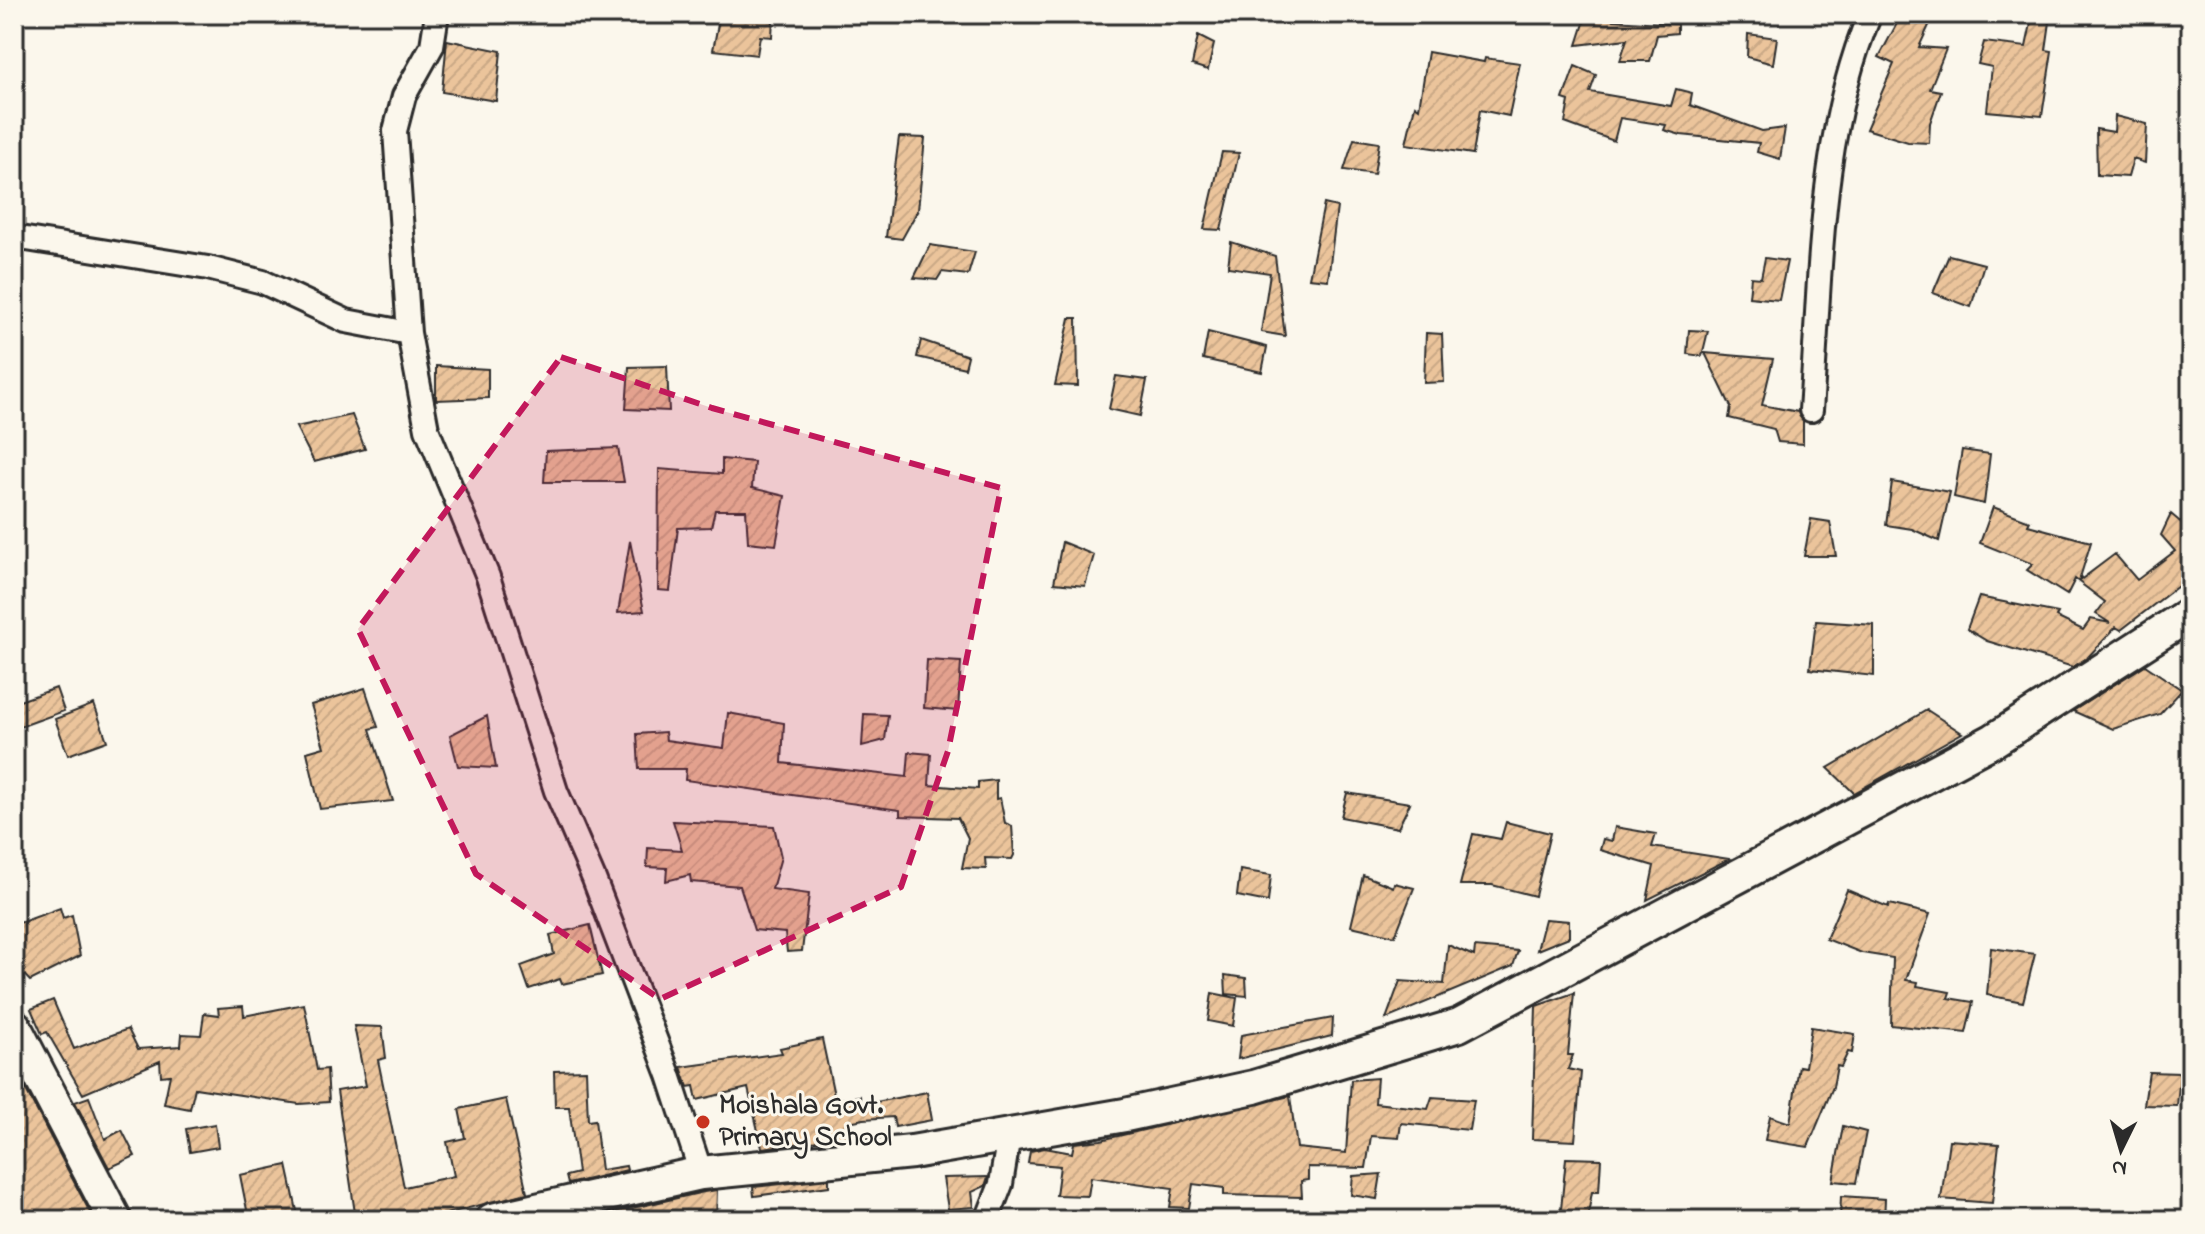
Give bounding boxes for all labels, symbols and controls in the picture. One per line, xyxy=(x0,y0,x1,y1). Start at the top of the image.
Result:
place label: Moishala Govt. Primary School xyxy=(719,1086,892,1159)
north arrow xyxy=(2081,1110,2161,1190)
marker: Moishala Govt. Primary School xyxy=(694,1113,712,1131)
text: N xyxy=(2111,1150,2128,1184)

